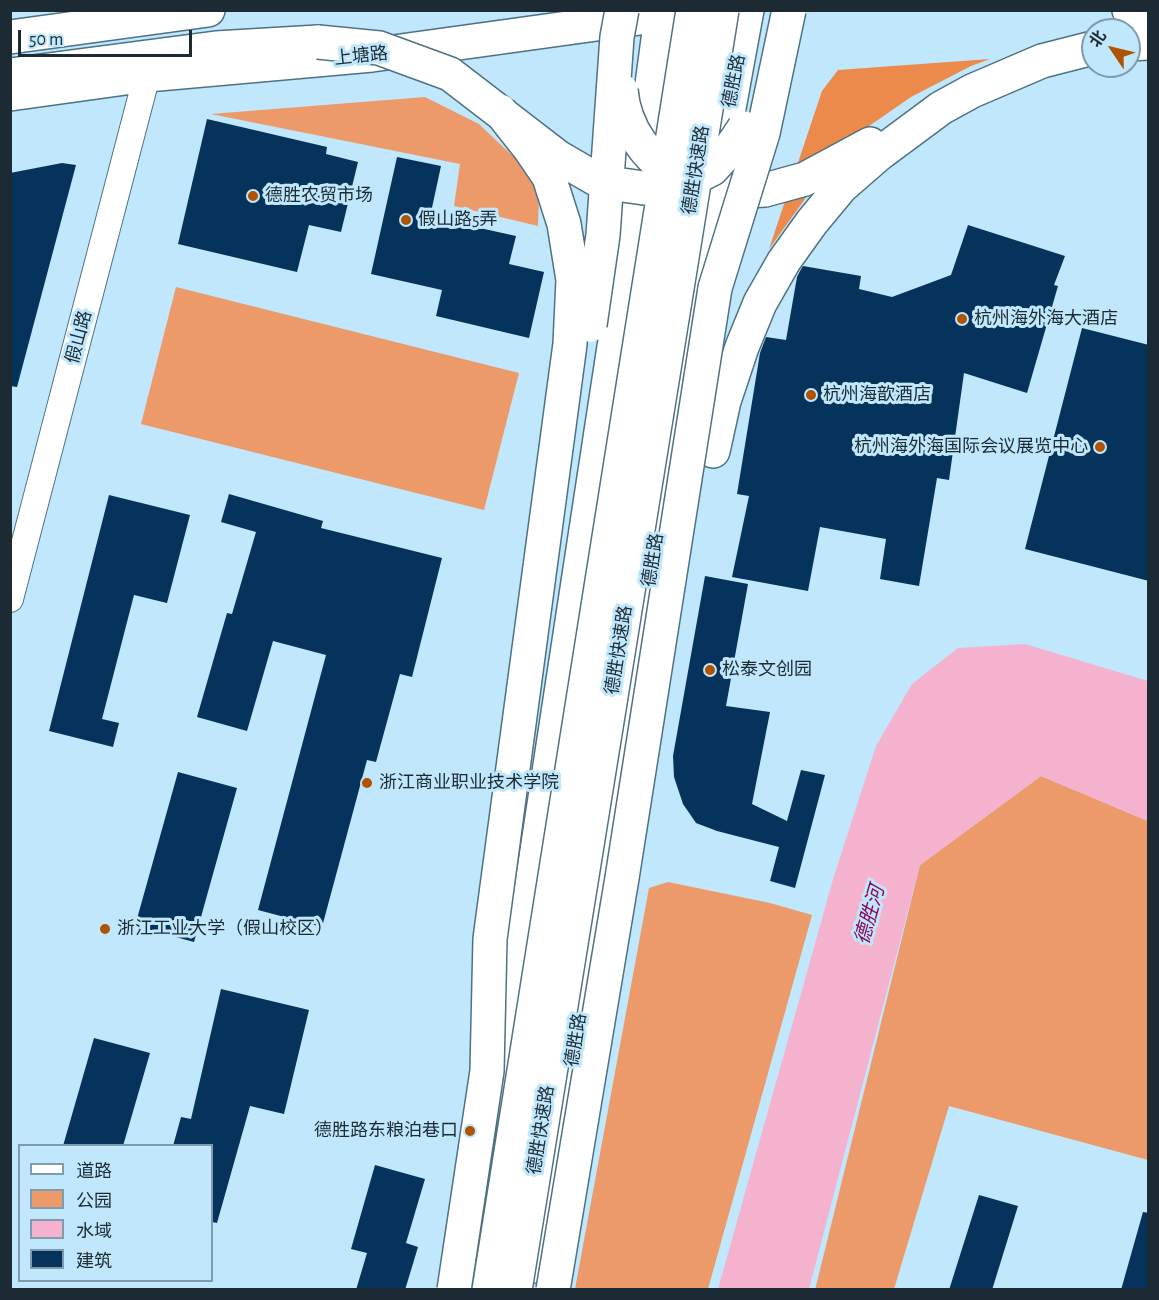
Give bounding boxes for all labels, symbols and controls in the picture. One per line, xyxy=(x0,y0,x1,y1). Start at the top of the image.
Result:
scale bar xyxy=(21,18,195,56)
north arrow xyxy=(1081,18,1141,78)
text: 北 xyxy=(1087,28,1109,50)
text: 50 m xyxy=(29,31,63,49)
street label: 上塘路 xyxy=(333,42,389,70)
street label: 德胜路 xyxy=(718,52,750,110)
street label: 德胜快速路 xyxy=(678,124,714,216)
place label: 德胜农贸市场 xyxy=(265,185,373,207)
marker: 德胜农贸市场 xyxy=(246,189,260,203)
place label: 假山路5弄 xyxy=(418,209,498,231)
marker: 假山路5弄 xyxy=(399,213,413,227)
street label: 假山路 xyxy=(62,308,96,366)
place label: 杭州海外海大酒店 xyxy=(974,308,1118,330)
marker: 杭州海外海大酒店 xyxy=(955,312,969,326)
place label: 杭州海歆酒店 xyxy=(823,384,931,406)
marker: 杭州海歆酒店 xyxy=(804,388,818,402)
place label: 杭州海外海国际会议展览中心 xyxy=(854,436,1088,458)
marker: 杭州海外海国际会议展览中心 xyxy=(1093,440,1107,454)
street label: 德胜路 xyxy=(638,532,668,588)
street label: 德胜快速路 xyxy=(601,604,637,696)
place label: 松泰文创园 xyxy=(722,659,812,681)
marker: 松泰文创园 xyxy=(703,663,717,677)
place label: 浙江商业职业技术学院 xyxy=(379,772,559,794)
marker: 浙江商业职业技术学院 xyxy=(360,776,374,790)
water label: 德胜河 xyxy=(850,883,890,947)
place label: 浙江工业大学（假山校区） xyxy=(117,918,333,940)
marker: 浙江工业大学（假山校区） xyxy=(98,922,112,936)
street label: 德胜路 xyxy=(561,1012,591,1068)
street label: 德胜快速路 xyxy=(523,1084,559,1176)
place label: 德胜路东粮泊巷口 xyxy=(314,1120,458,1142)
marker: 德胜路东粮泊巷口 xyxy=(463,1124,477,1138)
legend xyxy=(18,1144,213,1282)
text: 道路 xyxy=(76,1163,112,1181)
text: 公园 xyxy=(76,1193,112,1211)
text: 水域 xyxy=(76,1223,112,1241)
text: 建筑 xyxy=(76,1253,112,1271)

